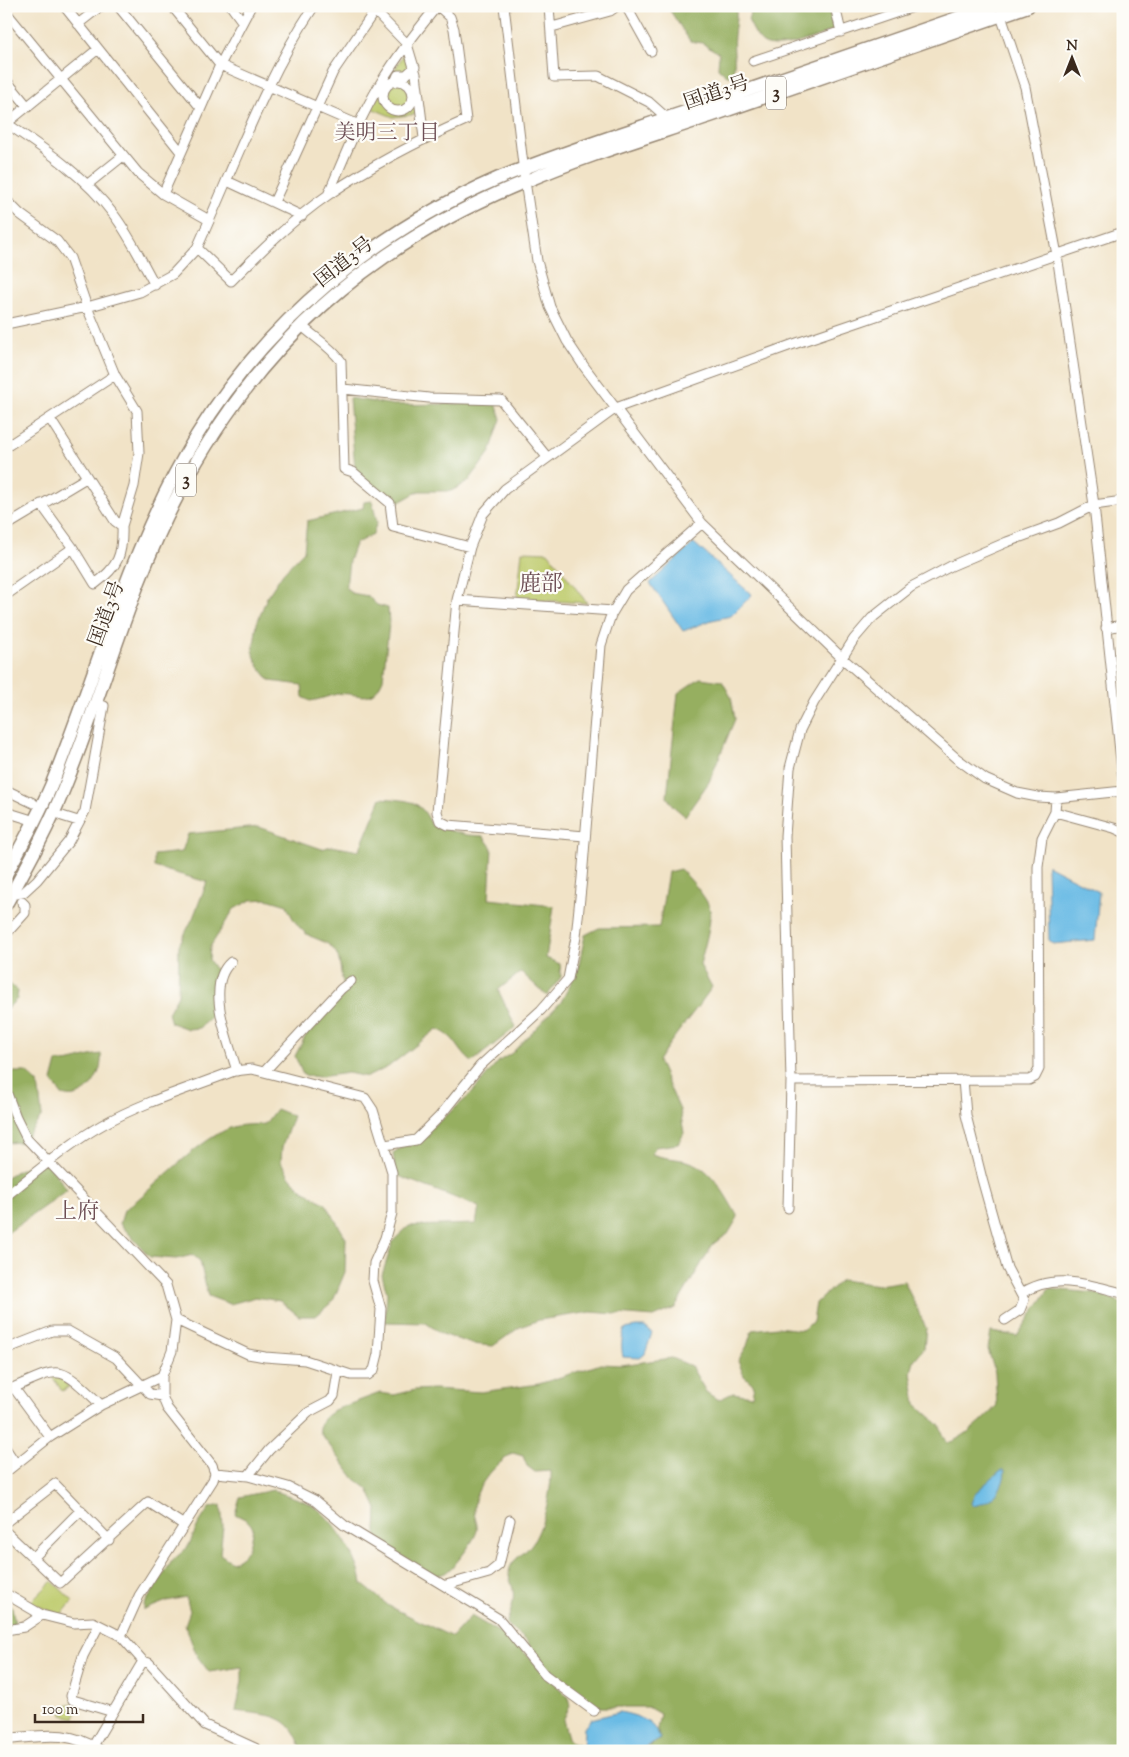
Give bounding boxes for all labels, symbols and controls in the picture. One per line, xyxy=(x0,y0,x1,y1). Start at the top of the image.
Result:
north arrow xyxy=(1046,32,1096,82)
text: N xyxy=(1066,37,1078,57)
street label: 国道3号 xyxy=(680,69,754,119)
road number: 3 xyxy=(766,76,786,110)
district label: 美明三丁目 xyxy=(335,119,440,149)
street label: 国道3号 xyxy=(309,231,381,295)
road number: 3 xyxy=(176,464,196,496)
district label: 鹿部 xyxy=(519,569,563,601)
street label: 国道3号 xyxy=(83,577,133,651)
district label: 上府 xyxy=(55,1197,99,1229)
scale bar xyxy=(35,1692,142,1724)
text: 100 m xyxy=(42,1700,79,1721)

